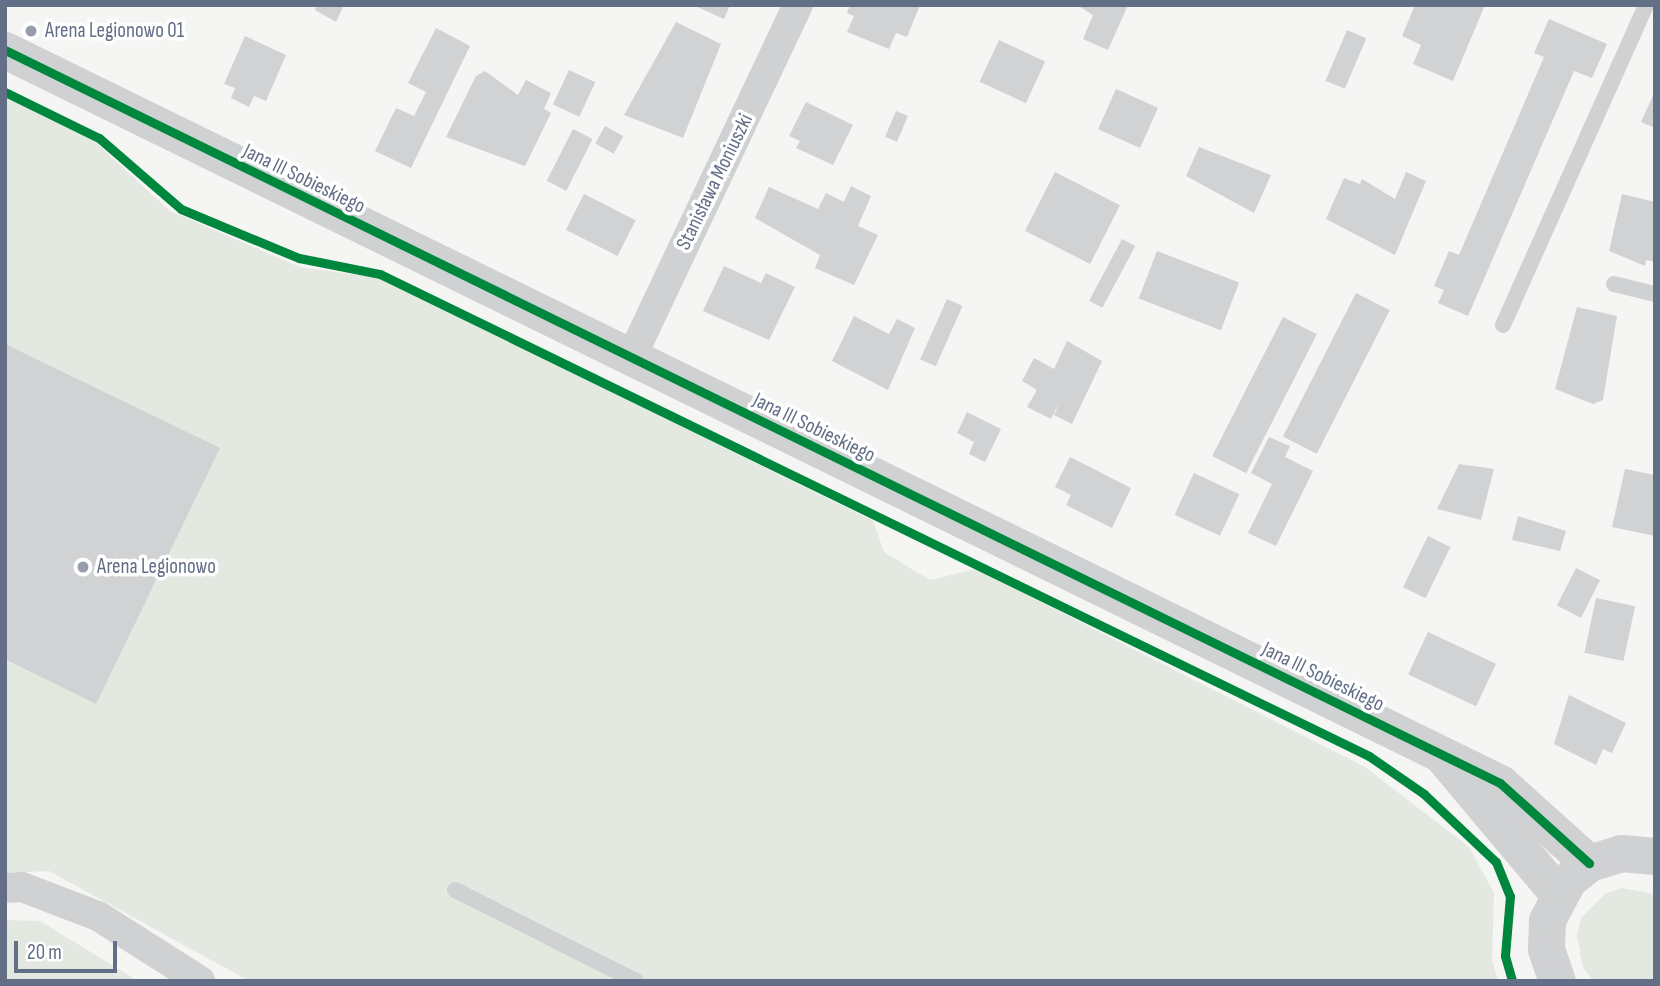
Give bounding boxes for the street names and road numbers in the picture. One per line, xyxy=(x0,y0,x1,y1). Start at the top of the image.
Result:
street label: Stanisława Moniuszki xyxy=(671,110,759,254)
street label: Jana III Sobieskiego xyxy=(239,139,369,219)
street label: Jana III Sobieskiego xyxy=(749,388,879,468)
street label: Jana III Sobieskiego xyxy=(1258,637,1388,717)

